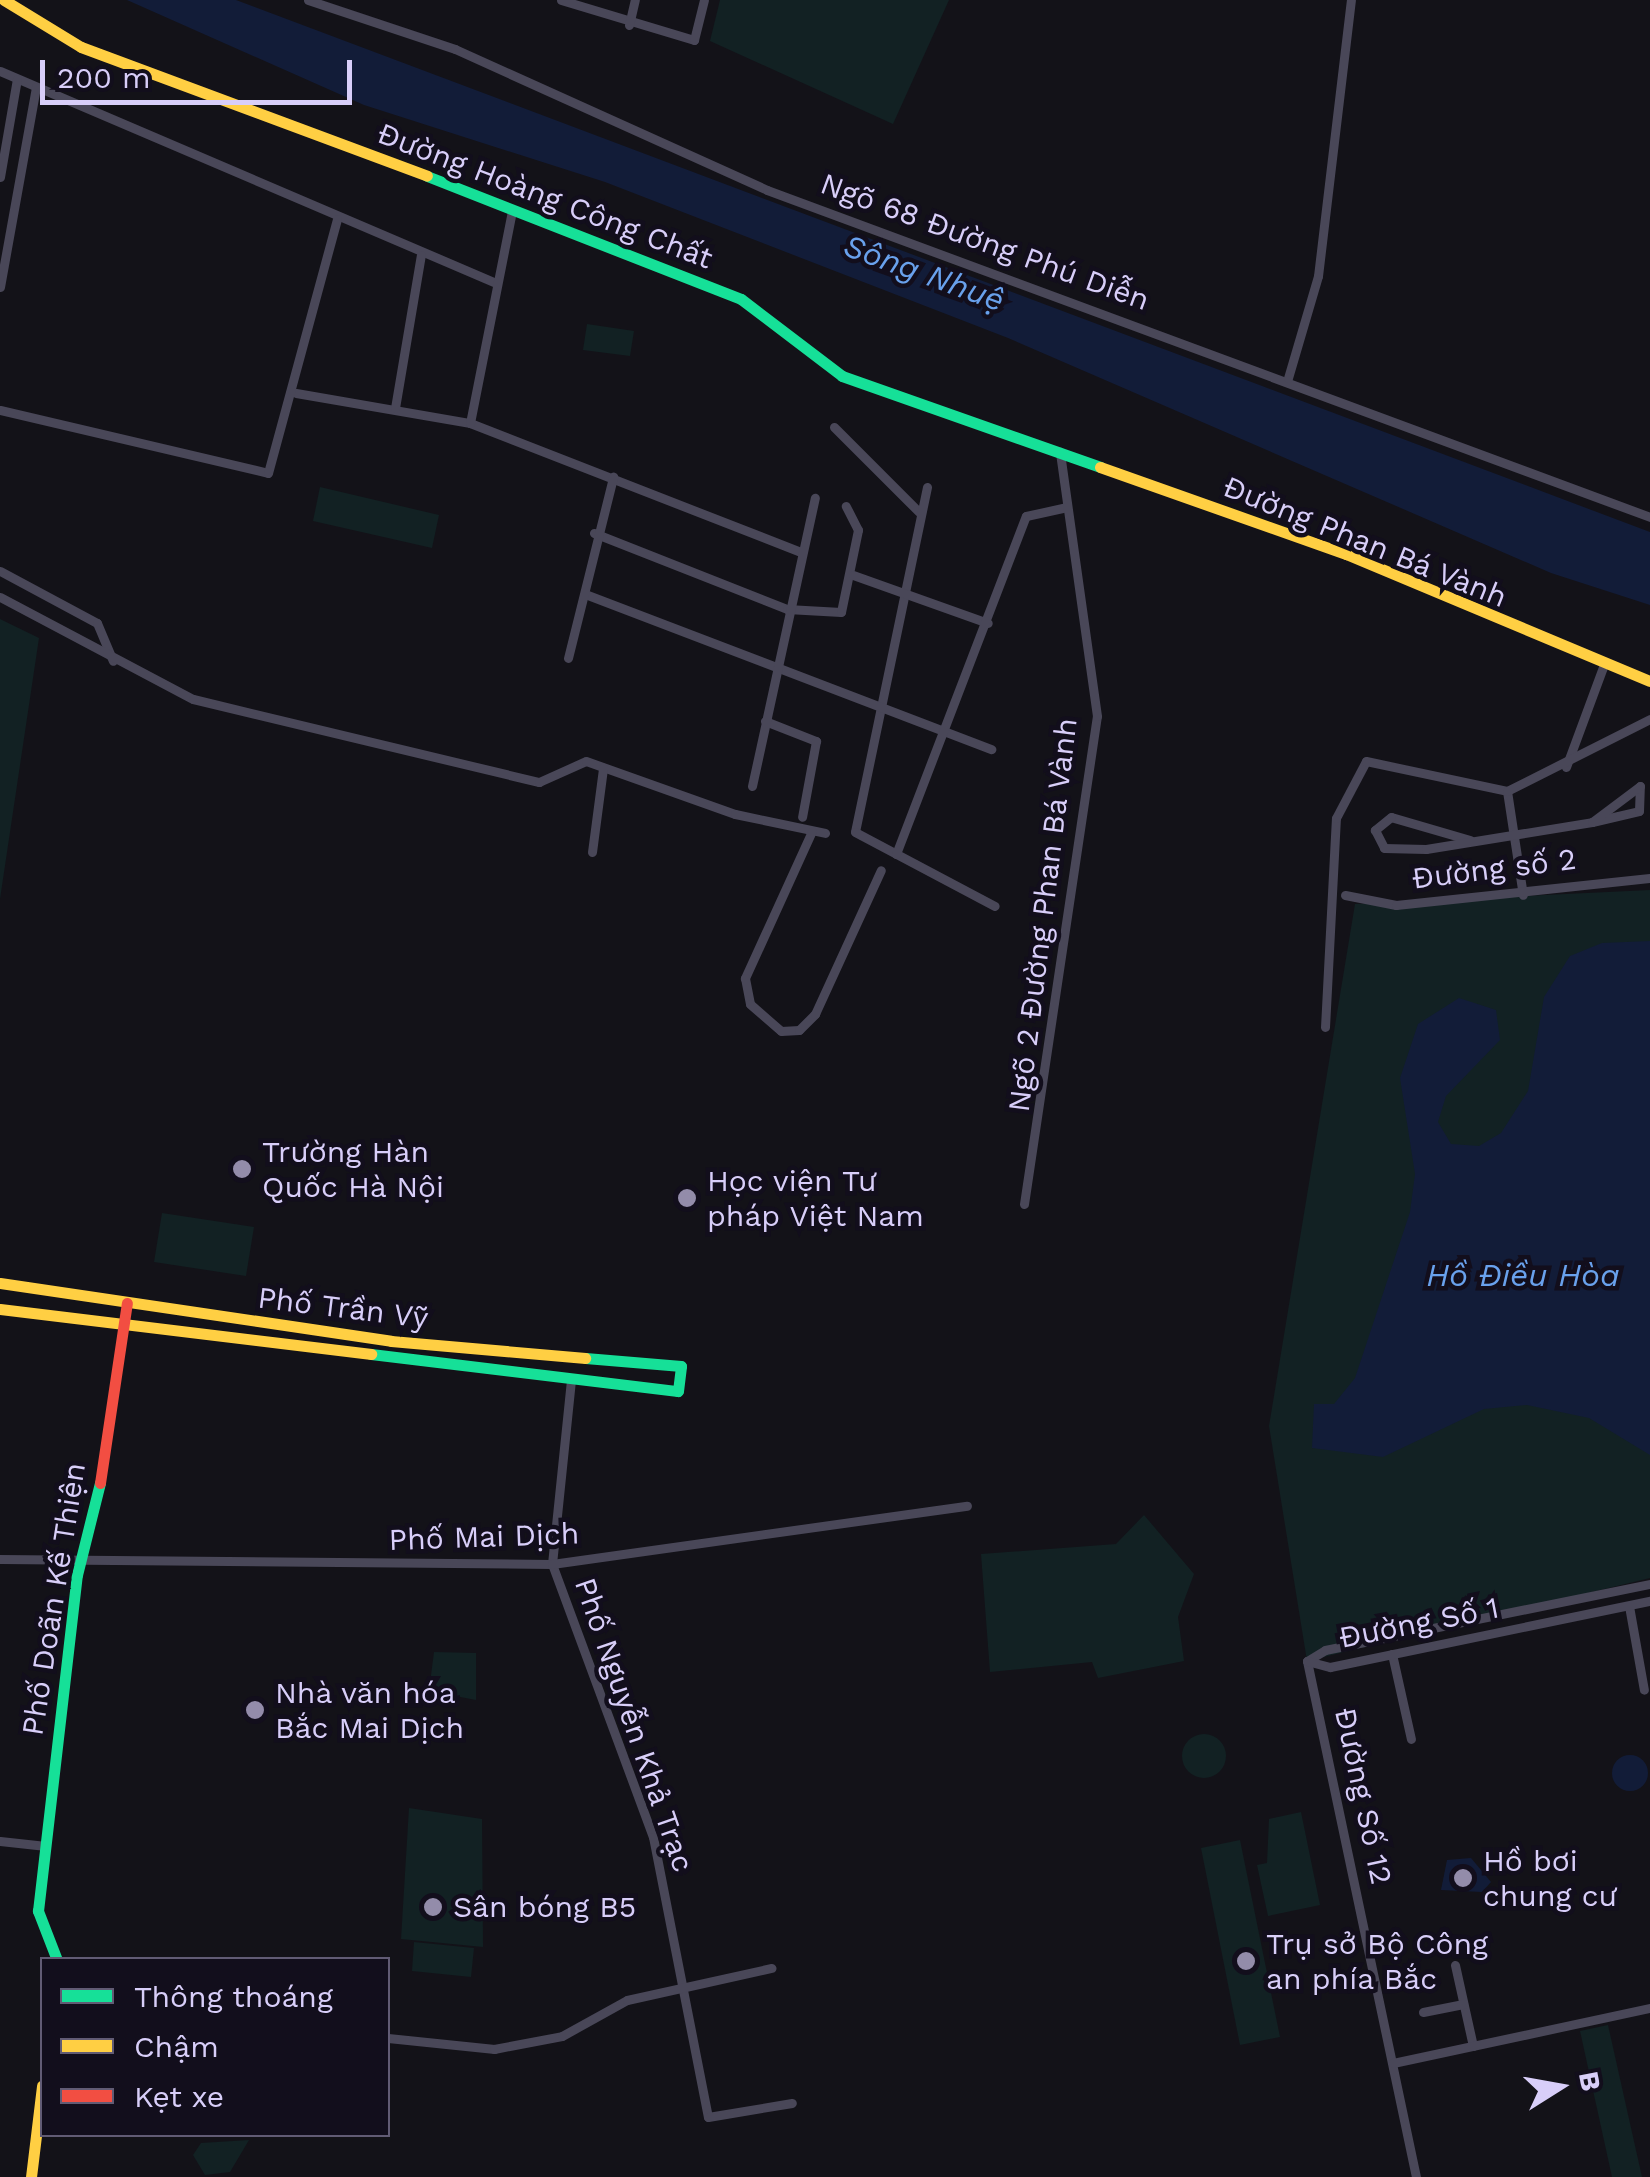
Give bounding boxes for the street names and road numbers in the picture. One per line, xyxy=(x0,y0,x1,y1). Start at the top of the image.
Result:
street label: Đường Hoàng Công Chất xyxy=(372,115,718,277)
street label: Ngõ 68 Đường Phú Diễn xyxy=(816,166,1154,318)
street label: Đường Phan Bá Vành xyxy=(1217,468,1513,616)
street label: Ngõ 2 Đường Phan Bá Vành xyxy=(1001,715,1085,1115)
street label: Đường số 2 xyxy=(1410,841,1578,897)
street label: Phố Trần Vỹ xyxy=(255,1280,431,1336)
street label: Phố Doãn Kế Thiện xyxy=(15,1460,93,1738)
street label: Phố Mai Dịch xyxy=(388,1516,580,1558)
street label: Phố Nguyễn Khả Trạc xyxy=(567,1573,701,1877)
street label: Đường Số 1 xyxy=(1336,1590,1502,1656)
street label: Đường Số 12 xyxy=(1327,1704,1399,1888)

